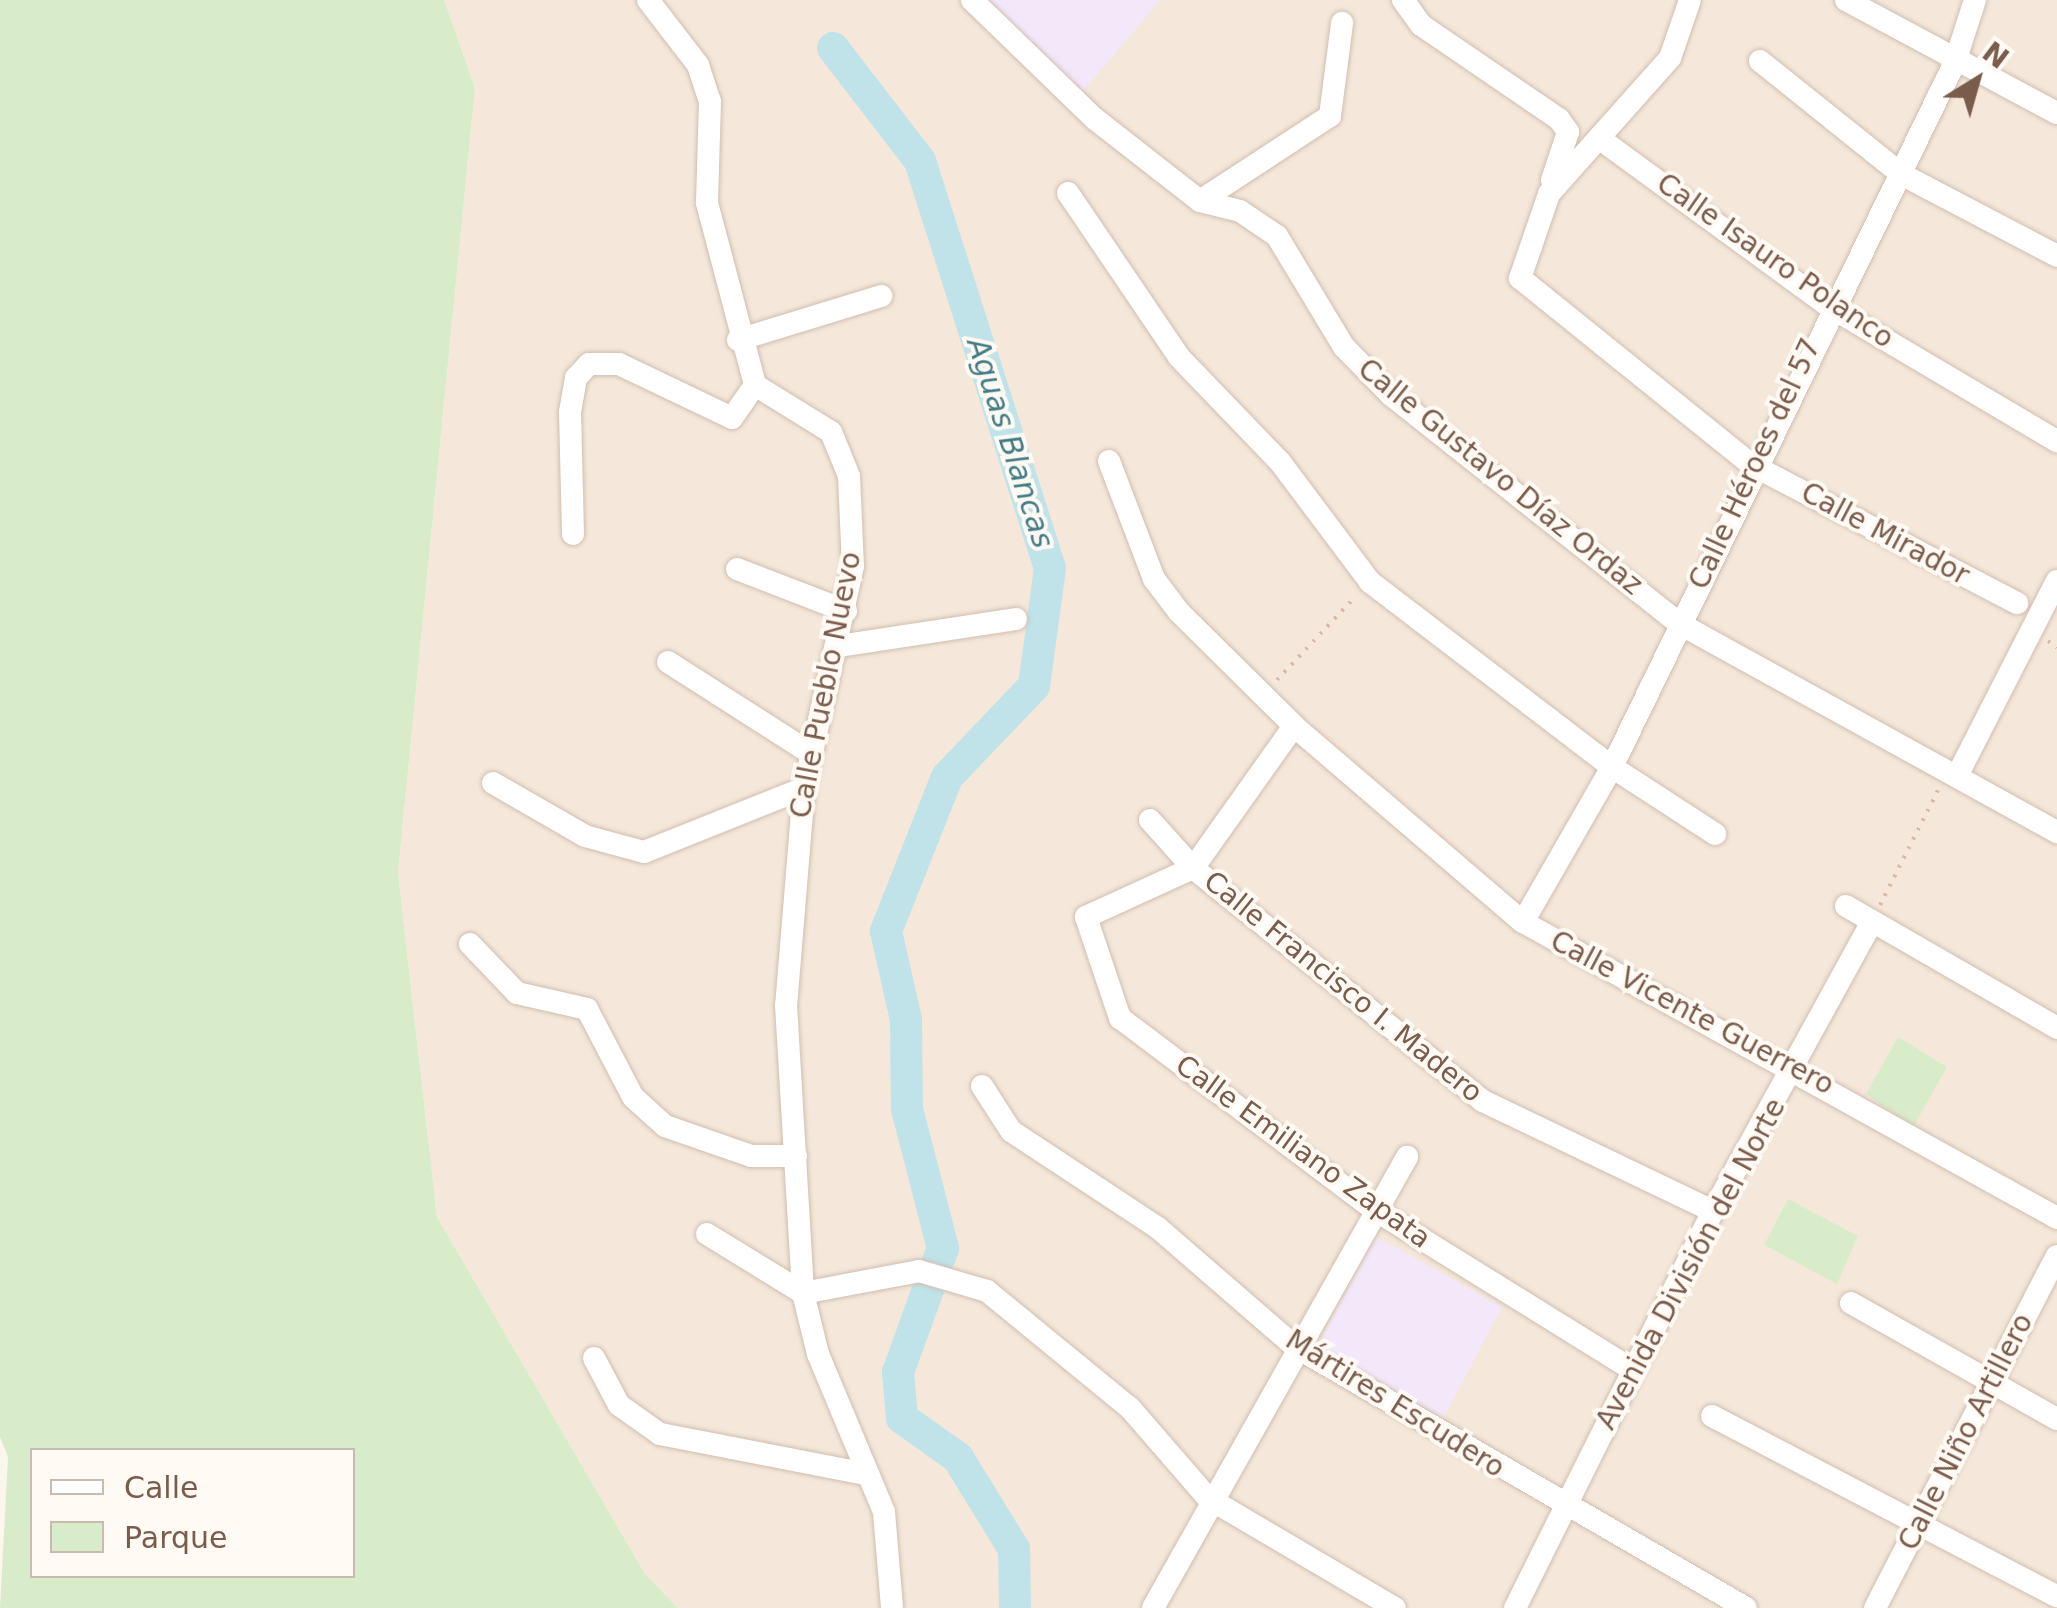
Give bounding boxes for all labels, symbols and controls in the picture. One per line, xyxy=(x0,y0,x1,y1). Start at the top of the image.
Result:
north arrow xyxy=(1927,30,2027,130)
text: N xyxy=(1976,35,2015,76)
street label: Calle Isauro Polanco xyxy=(1650,167,1900,355)
water label: Aguas Blancas xyxy=(959,333,1061,553)
street label: Calle Héroes del 57 xyxy=(1682,333,1828,595)
street label: Calle Gustavo Díaz Ordaz xyxy=(1351,352,1649,602)
street label: Calle Mirador xyxy=(1795,476,1975,592)
street label: Calle Pueblo Nuevo xyxy=(784,549,868,821)
street label: Calle Francisco I. Madero xyxy=(1197,864,1489,1110)
street label: Calle Vicente Guerrero xyxy=(1545,924,1839,1102)
street label: Calle Emiliano Zapata xyxy=(1169,1048,1437,1256)
street label: Avenida División del Norte xyxy=(1589,1093,1793,1435)
street label: Calle Niño Artillero xyxy=(1892,1308,2040,1556)
street label: Mártires Escudero xyxy=(1279,1323,1511,1485)
legend xyxy=(30,1448,355,1578)
text: Calle xyxy=(124,1470,198,1505)
text: Parque xyxy=(124,1520,227,1555)

